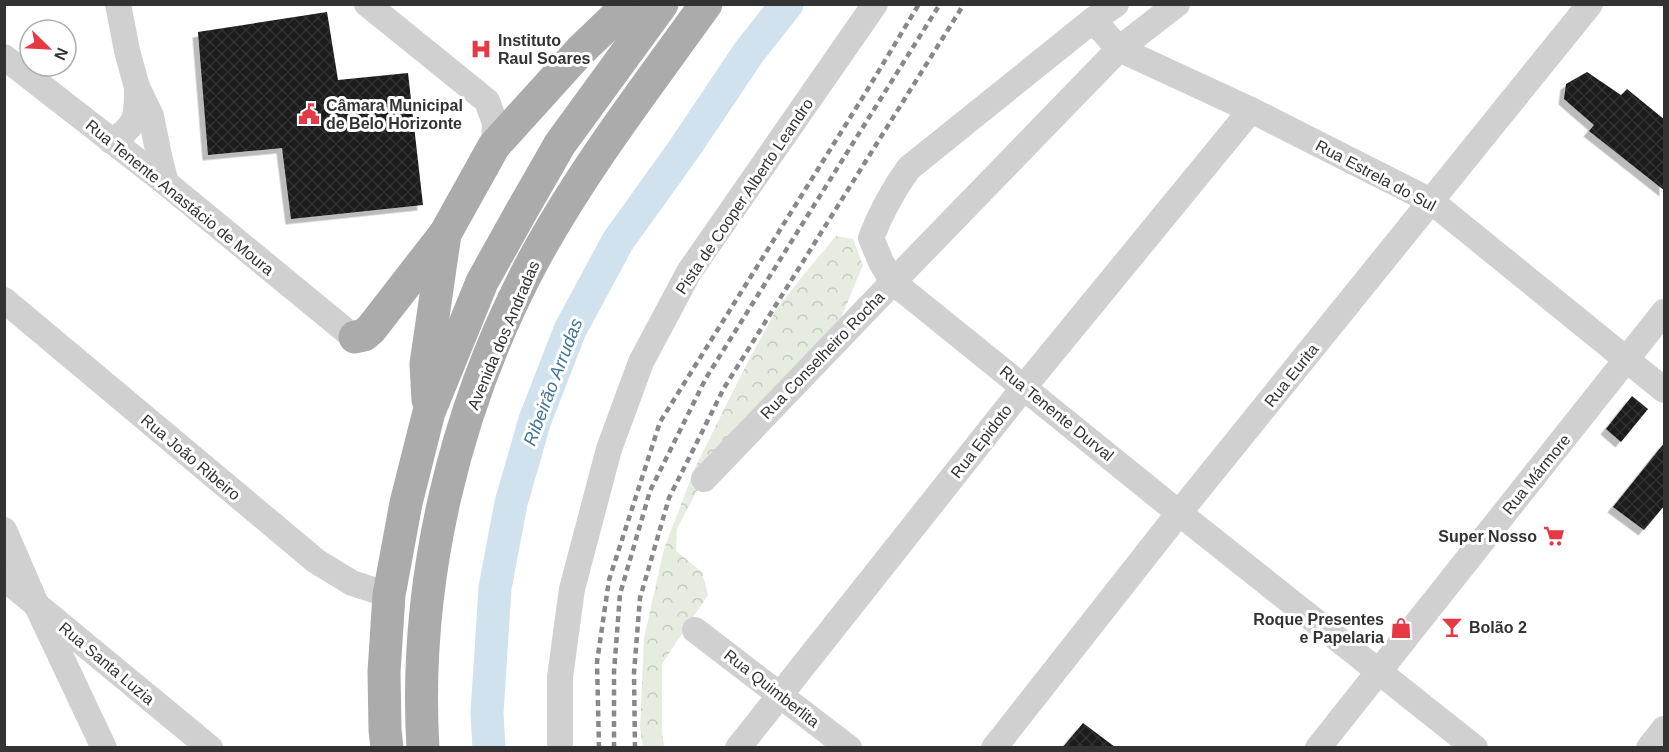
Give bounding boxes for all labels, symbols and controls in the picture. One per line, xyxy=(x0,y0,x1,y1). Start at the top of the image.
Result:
north arrow xyxy=(18,18,78,78)
place label: Instituto Raul Soares xyxy=(498,32,591,67)
hospital icon: Instituto Raul Soares xyxy=(469,37,493,61)
text: N xyxy=(51,45,71,63)
street label: Pista de Cooper Alberto Leandro xyxy=(672,95,816,297)
place label: Câmara Municipal de Belo Horizonte xyxy=(326,97,463,132)
public building icon: Câmara Municipal de Belo Horizonte xyxy=(297,102,321,126)
street label: Rua Tenente Anastácio de Moura xyxy=(83,116,277,278)
street label: Rua Estrela do Sul xyxy=(1313,137,1439,214)
street label: Avenida dos Andradas xyxy=(464,258,543,412)
street label: Rua Conselheiro Rocha xyxy=(757,288,888,422)
water label: Ribeirão Arrudas xyxy=(520,316,586,448)
street label: Rua Eurita xyxy=(1261,341,1322,410)
street label: Rua Tenente Durval xyxy=(996,362,1117,464)
street label: Rua Epidoto xyxy=(948,401,1015,481)
street label: Rua João Ribeiro xyxy=(138,411,244,504)
street label: Rua Mármore xyxy=(1499,431,1574,518)
supermarket icon: Super Nosso xyxy=(1542,524,1566,548)
place label: Super Nosso xyxy=(1438,528,1537,545)
place label: Roque Presentes e Papelaria xyxy=(1253,611,1384,646)
bar icon: Bolão 2 xyxy=(1440,615,1464,639)
shop icon: Roque Presentes e Papelaria xyxy=(1389,616,1413,640)
street label: Rua Santa Luzia xyxy=(56,619,158,708)
place label: Bolão 2 xyxy=(1469,619,1527,636)
street label: Rua Quimberlita xyxy=(721,646,823,731)

